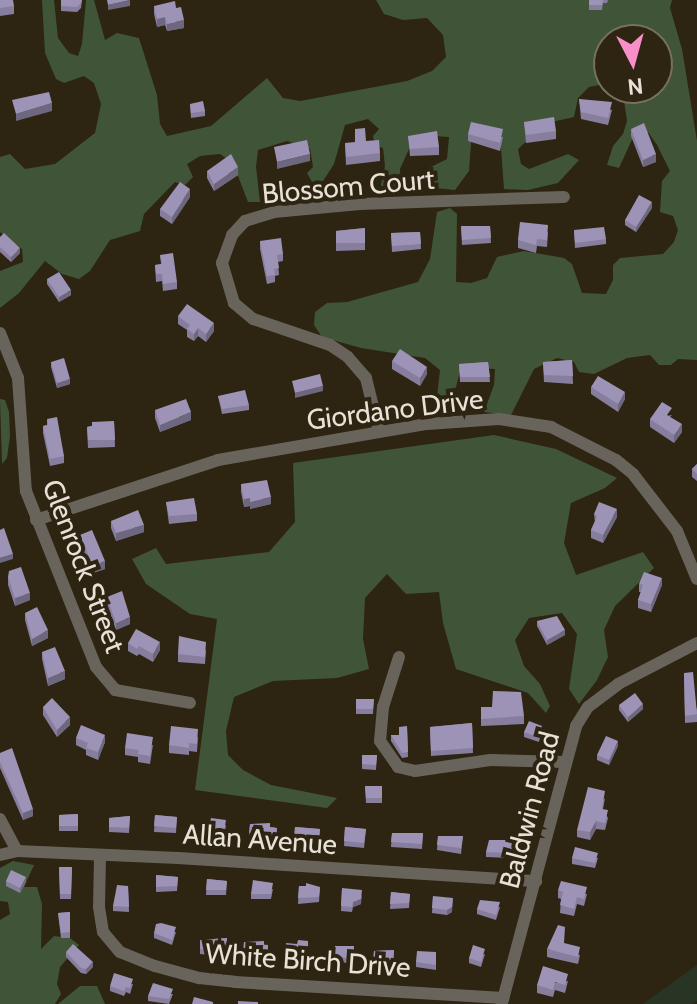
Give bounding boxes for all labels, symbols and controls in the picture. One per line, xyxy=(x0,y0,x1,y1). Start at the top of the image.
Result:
north arrow xyxy=(593,24,673,104)
text: N xyxy=(626,72,645,101)
street label: Blossom Court xyxy=(260,162,436,210)
street label: Giordano Drive xyxy=(305,382,485,436)
street label: Glenrock Street xyxy=(36,475,132,657)
street label: Baldwin Road xyxy=(492,728,566,892)
street label: Allan Avenue xyxy=(182,817,338,861)
street label: White Birch Drive xyxy=(204,936,412,984)

